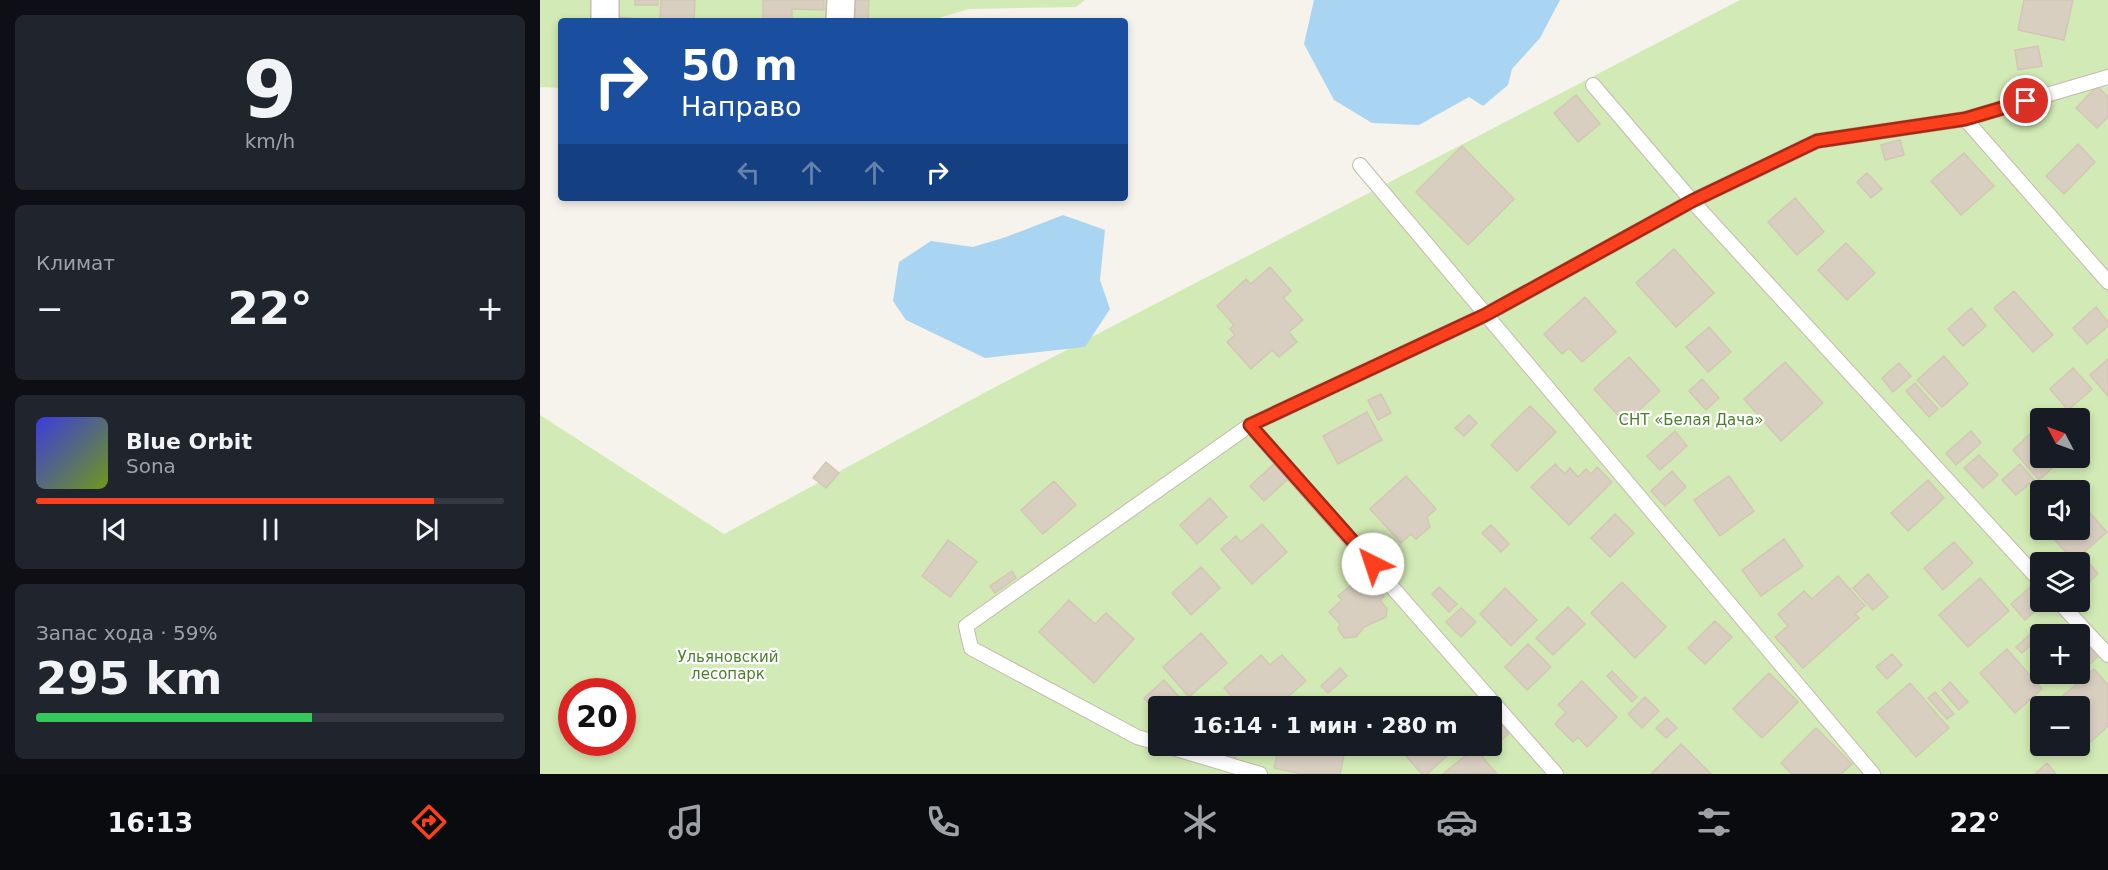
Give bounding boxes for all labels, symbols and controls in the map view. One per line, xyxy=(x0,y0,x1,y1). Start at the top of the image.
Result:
text: 50 m xyxy=(681,41,798,90)
icon: right xyxy=(582,42,660,120)
text: 9 xyxy=(243,45,297,135)
pin xyxy=(2000,75,2051,126)
icon: arrive xyxy=(2009,84,2042,117)
text: Направо xyxy=(681,91,802,122)
text: km/h xyxy=(245,129,295,153)
icon: left xyxy=(732,156,765,189)
icon: ahead xyxy=(795,156,828,189)
icon: ahead xyxy=(858,156,891,189)
icon: right xyxy=(921,156,954,189)
text: Климат xyxy=(36,251,115,275)
text: 22° xyxy=(227,282,313,335)
text: − xyxy=(36,289,64,328)
text: + xyxy=(476,289,504,328)
north arrow xyxy=(2030,408,2090,468)
map controls xyxy=(2030,408,2090,756)
park label: СНТ «Белая Дача» xyxy=(1618,411,1764,429)
text: Blue Orbit xyxy=(126,429,252,454)
text: Sona xyxy=(126,454,176,478)
button: sound xyxy=(2030,480,2090,540)
icon: previous xyxy=(98,513,131,546)
icon: pause xyxy=(254,513,287,546)
icon: next xyxy=(410,513,443,546)
position arrow xyxy=(1341,532,1405,596)
button: layers xyxy=(2030,552,2090,612)
text: Запас хода · 59% xyxy=(36,621,217,645)
button: + xyxy=(2030,624,2090,684)
park label: Ульяновский лесопарк xyxy=(677,648,779,683)
text: 295 km xyxy=(36,652,222,705)
speed limit sign: 20 xyxy=(558,678,636,756)
button: − xyxy=(2030,696,2090,756)
text: 16:14 · 1 мин · 280 m xyxy=(1192,713,1458,738)
icon: directions xyxy=(408,801,450,843)
icon: music xyxy=(665,801,707,843)
icon: phone xyxy=(922,801,964,843)
icon: climate xyxy=(1179,801,1221,843)
icon: car xyxy=(1436,801,1478,843)
icon: filters xyxy=(1693,801,1735,843)
text: 16:13 xyxy=(107,807,193,838)
text: 22° xyxy=(1949,807,2000,838)

